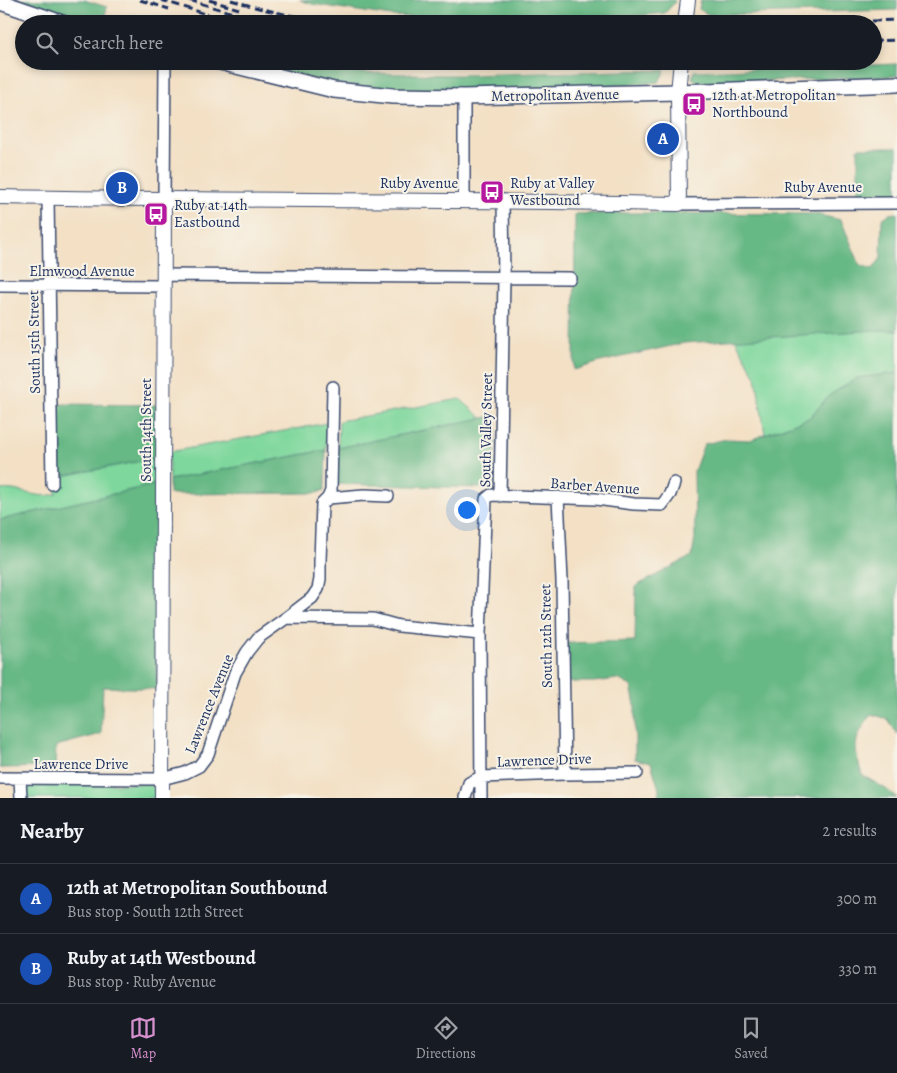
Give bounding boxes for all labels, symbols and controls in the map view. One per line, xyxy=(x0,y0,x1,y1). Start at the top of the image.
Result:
search box xyxy=(15,15,882,70)
icon: search xyxy=(33,29,61,57)
text: Search here xyxy=(73,30,163,56)
street label: Metropolitan Avenue xyxy=(491,84,620,106)
place label: 12th at Metropolitan Northbound xyxy=(712,85,836,122)
bus stop icon: 12th at Metropolitan Northbound xyxy=(681,91,707,117)
pin: A xyxy=(647,120,679,158)
pin: B xyxy=(106,169,138,207)
street label: Ruby Avenue xyxy=(380,173,459,193)
place label: Ruby at Valley Westbound xyxy=(509,173,595,210)
street label: Ruby Avenue xyxy=(784,177,863,197)
bus stop icon: Ruby at Valley Westbound xyxy=(479,179,505,205)
place label: Ruby at 14th Eastbound xyxy=(174,195,248,232)
bus stop icon: Ruby at 14th Eastbound xyxy=(143,201,169,227)
street label: Elmwood Avenue xyxy=(29,261,135,281)
street label: South 15th Street xyxy=(23,290,45,394)
street label: South Valley Street xyxy=(475,372,497,488)
street label: South 14th Street xyxy=(136,378,156,482)
street label: Barber Avenue xyxy=(550,473,641,499)
your location xyxy=(454,497,480,523)
street label: South 12th Street xyxy=(535,584,557,688)
street label: Lawrence Avenue xyxy=(180,651,238,757)
street label: Lawrence Drive xyxy=(496,748,592,772)
street label: Lawrence Drive xyxy=(34,754,129,774)
text: Nearby xyxy=(20,817,83,845)
text: 2 results xyxy=(822,820,877,842)
text: 12th at Metropolitan Southbound xyxy=(67,875,327,901)
text: A xyxy=(31,888,41,910)
text: 300 m xyxy=(837,888,877,910)
text: Bus stop · South 12th Street xyxy=(67,901,244,923)
text: Ruby at 14th Westbound xyxy=(67,945,256,971)
text: B xyxy=(31,958,41,980)
text: 330 m xyxy=(839,958,877,980)
text: Bus stop · Ruby Avenue xyxy=(67,971,216,993)
tab: Map xyxy=(129,1014,157,1063)
tab: Directions xyxy=(416,1014,476,1063)
tab: Saved xyxy=(735,1014,768,1063)

